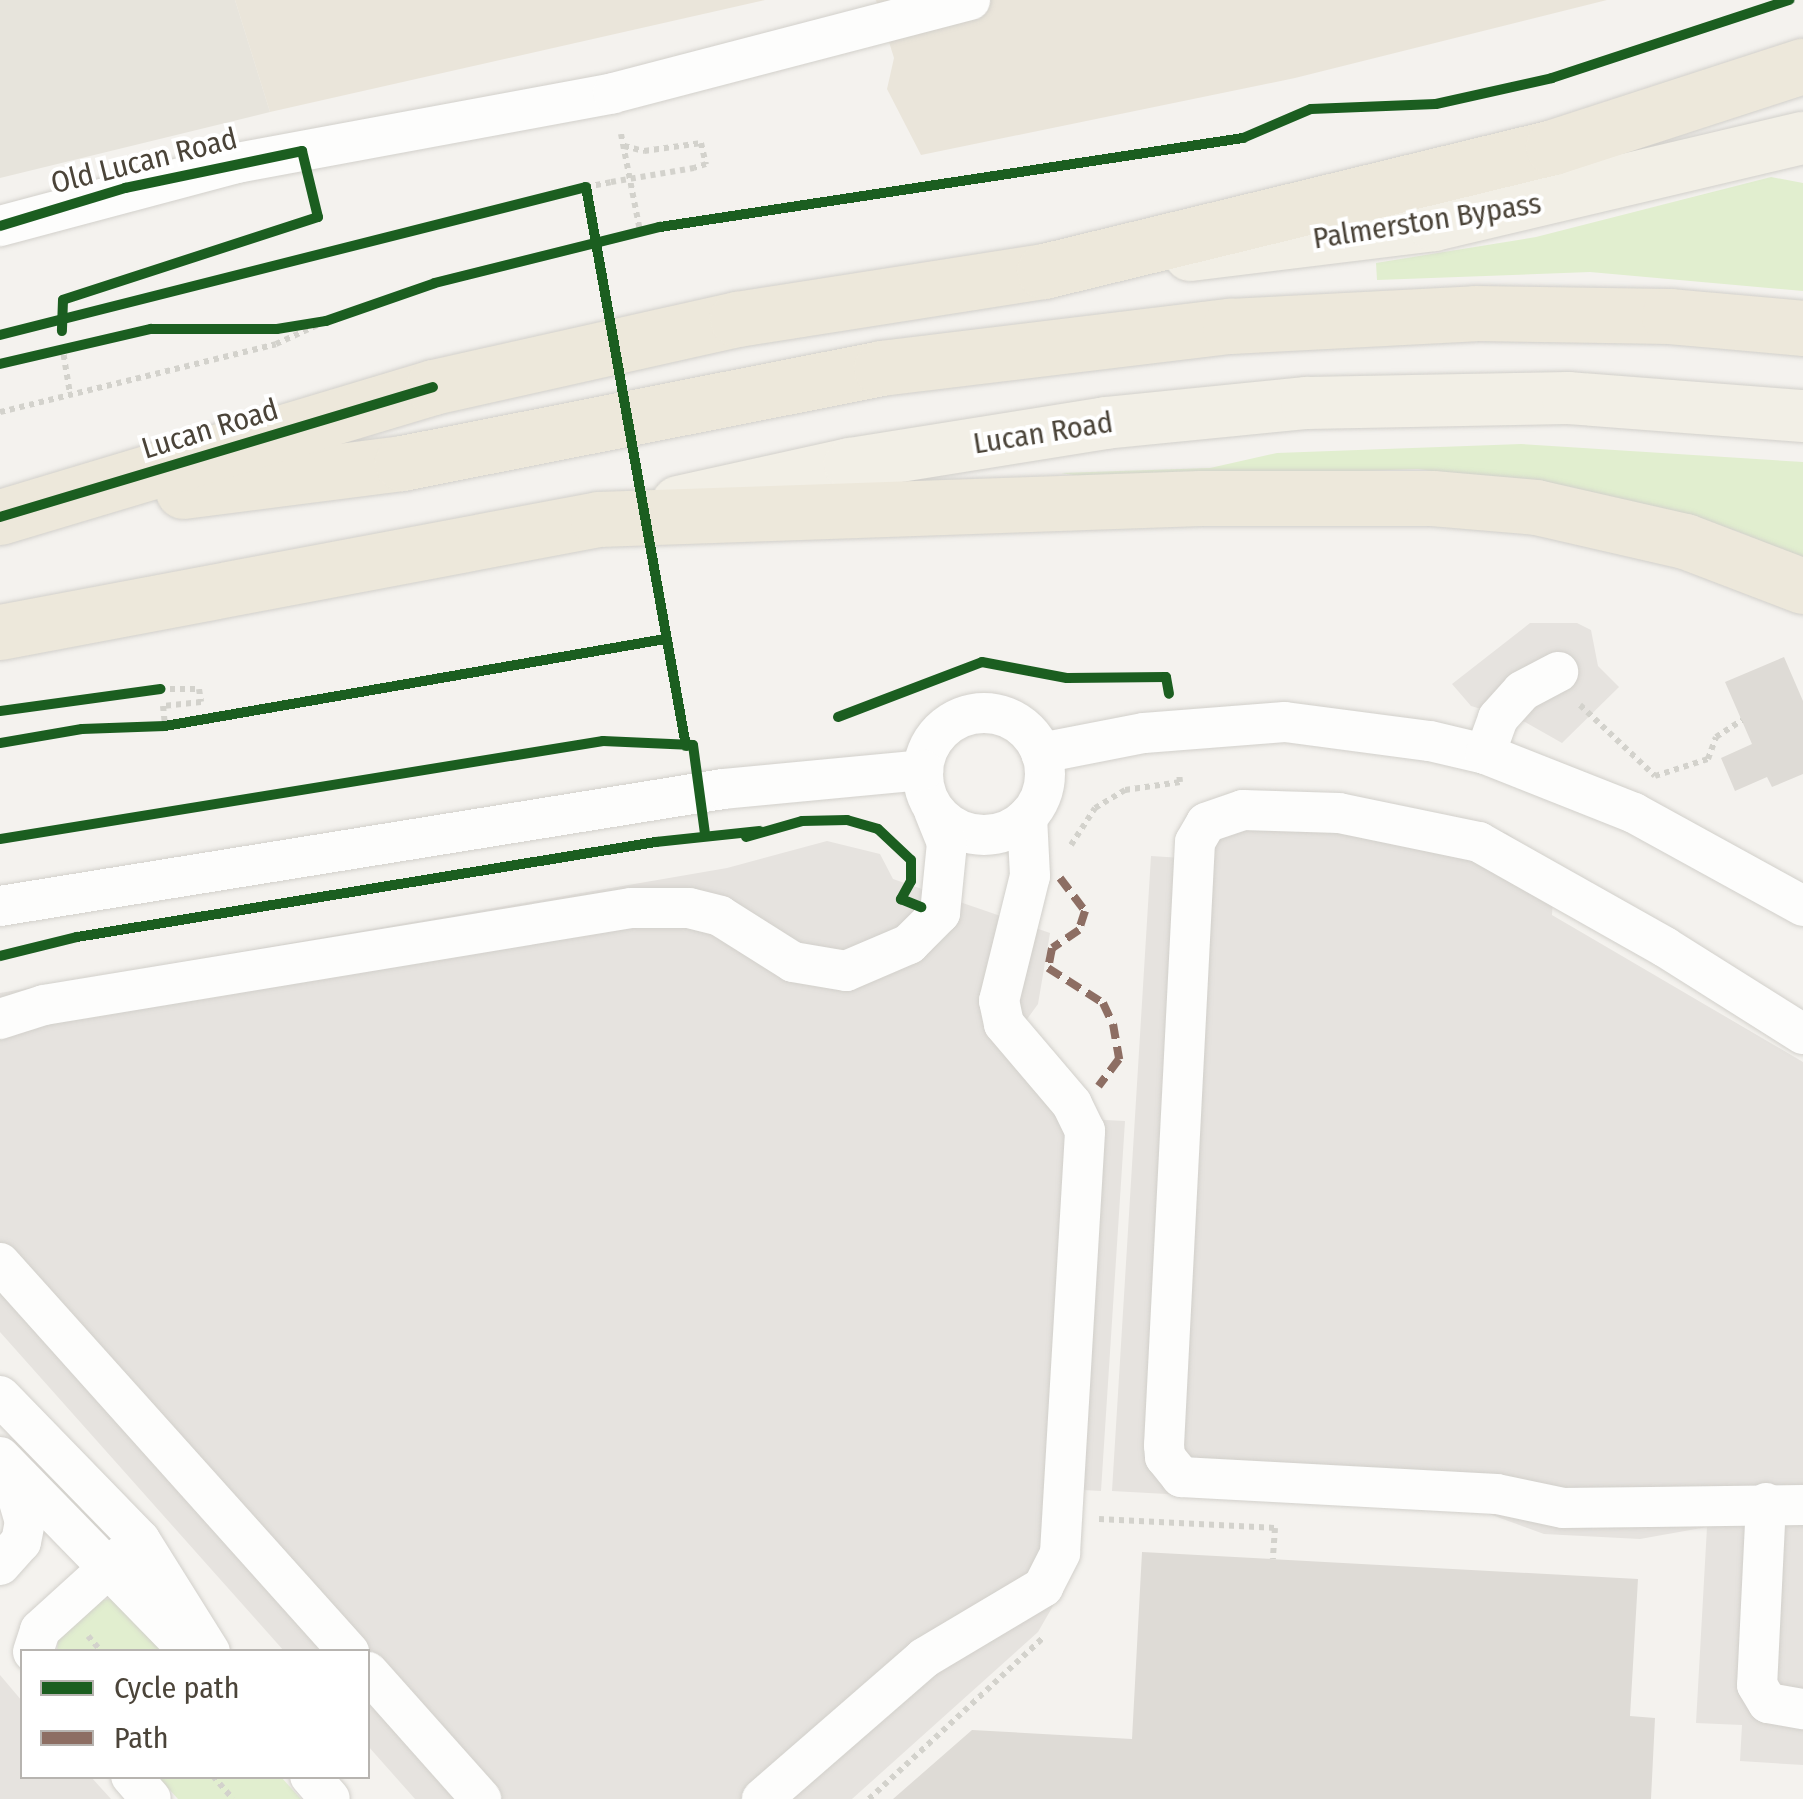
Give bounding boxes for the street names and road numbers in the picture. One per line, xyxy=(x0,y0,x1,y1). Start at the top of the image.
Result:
street label: Old Lucan Road xyxy=(47,120,241,202)
street label: Palmerston Bypass xyxy=(1310,185,1544,257)
street label: Lucan Road xyxy=(137,391,283,467)
street label: Lucan Road xyxy=(971,404,1115,462)

